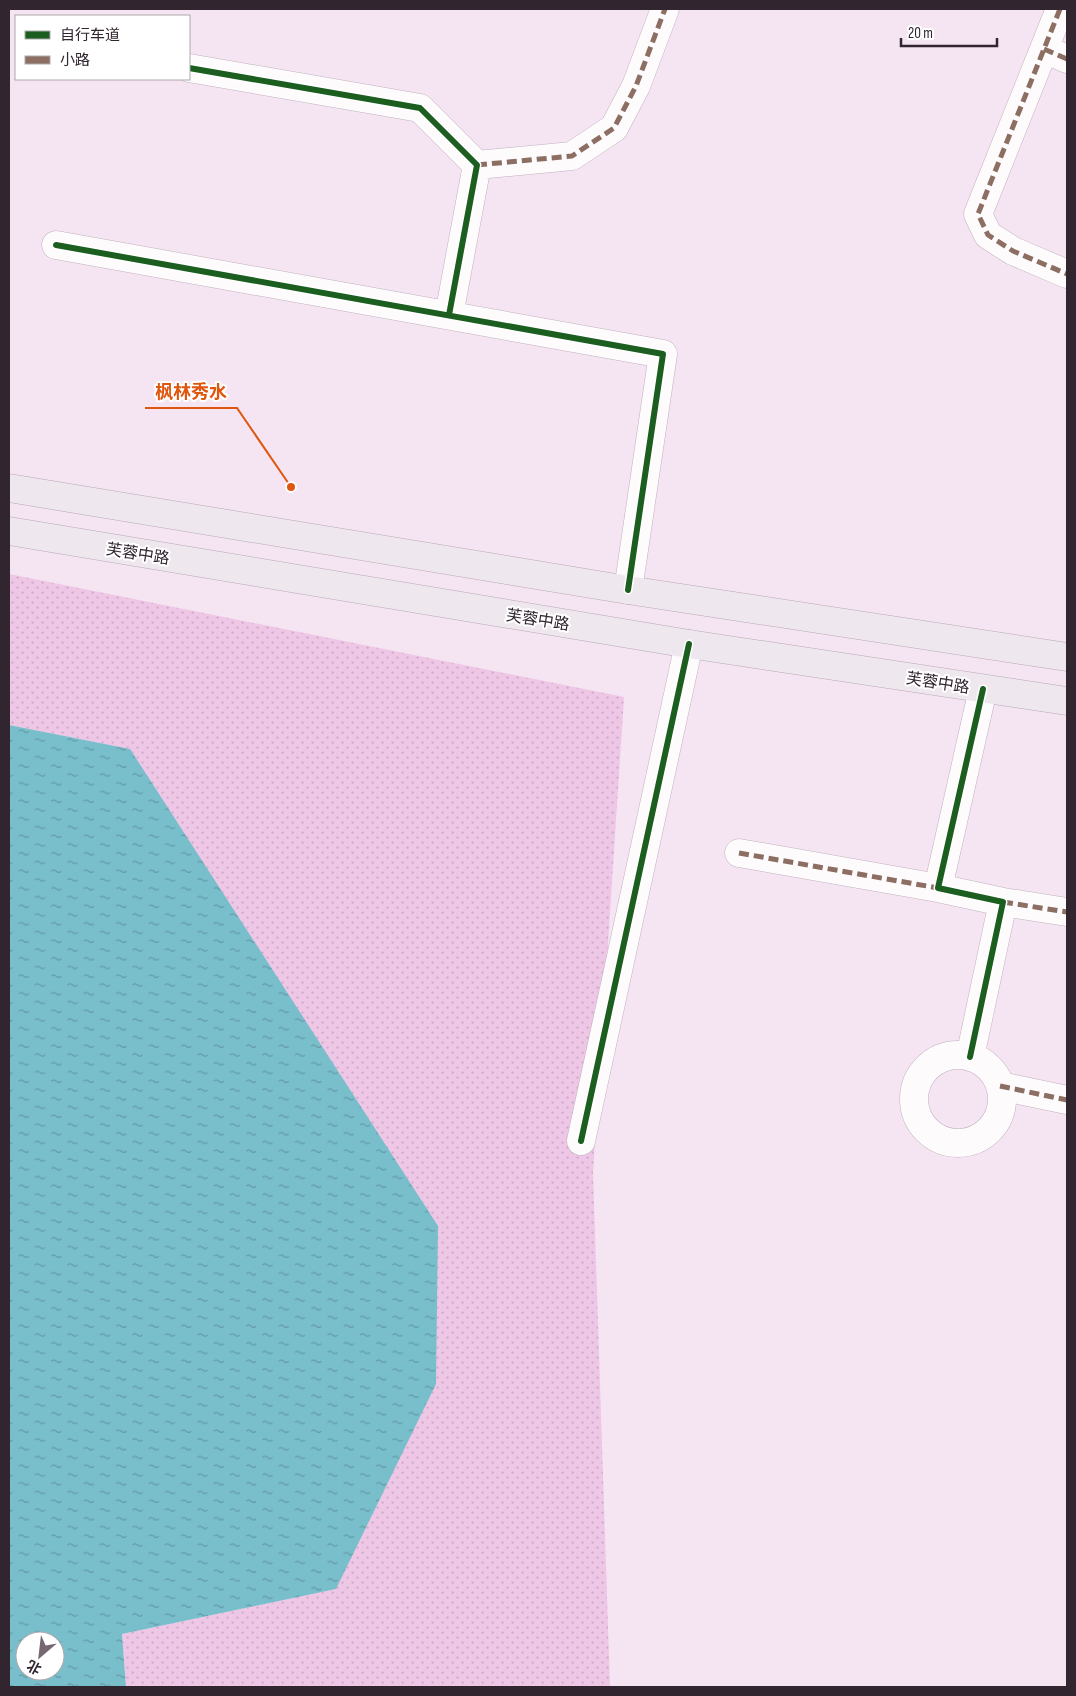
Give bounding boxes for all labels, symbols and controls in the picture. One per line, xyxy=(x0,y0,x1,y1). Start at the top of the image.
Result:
legend xyxy=(15,15,190,80)
scale bar xyxy=(901,15,997,47)
text: 20 m xyxy=(908,24,933,43)
text: 自行车道 xyxy=(60,26,120,45)
text: 小路 xyxy=(60,51,90,70)
callout: 枫林秀水 xyxy=(145,375,237,408)
text: 枫林秀水 xyxy=(155,382,227,403)
street label: 芙蓉中路 xyxy=(105,540,171,569)
street label: 芙蓉中路 xyxy=(505,606,571,635)
street label: 芙蓉中路 xyxy=(905,669,971,698)
north arrow xyxy=(15,1631,65,1681)
text: 北 xyxy=(24,1656,44,1678)

